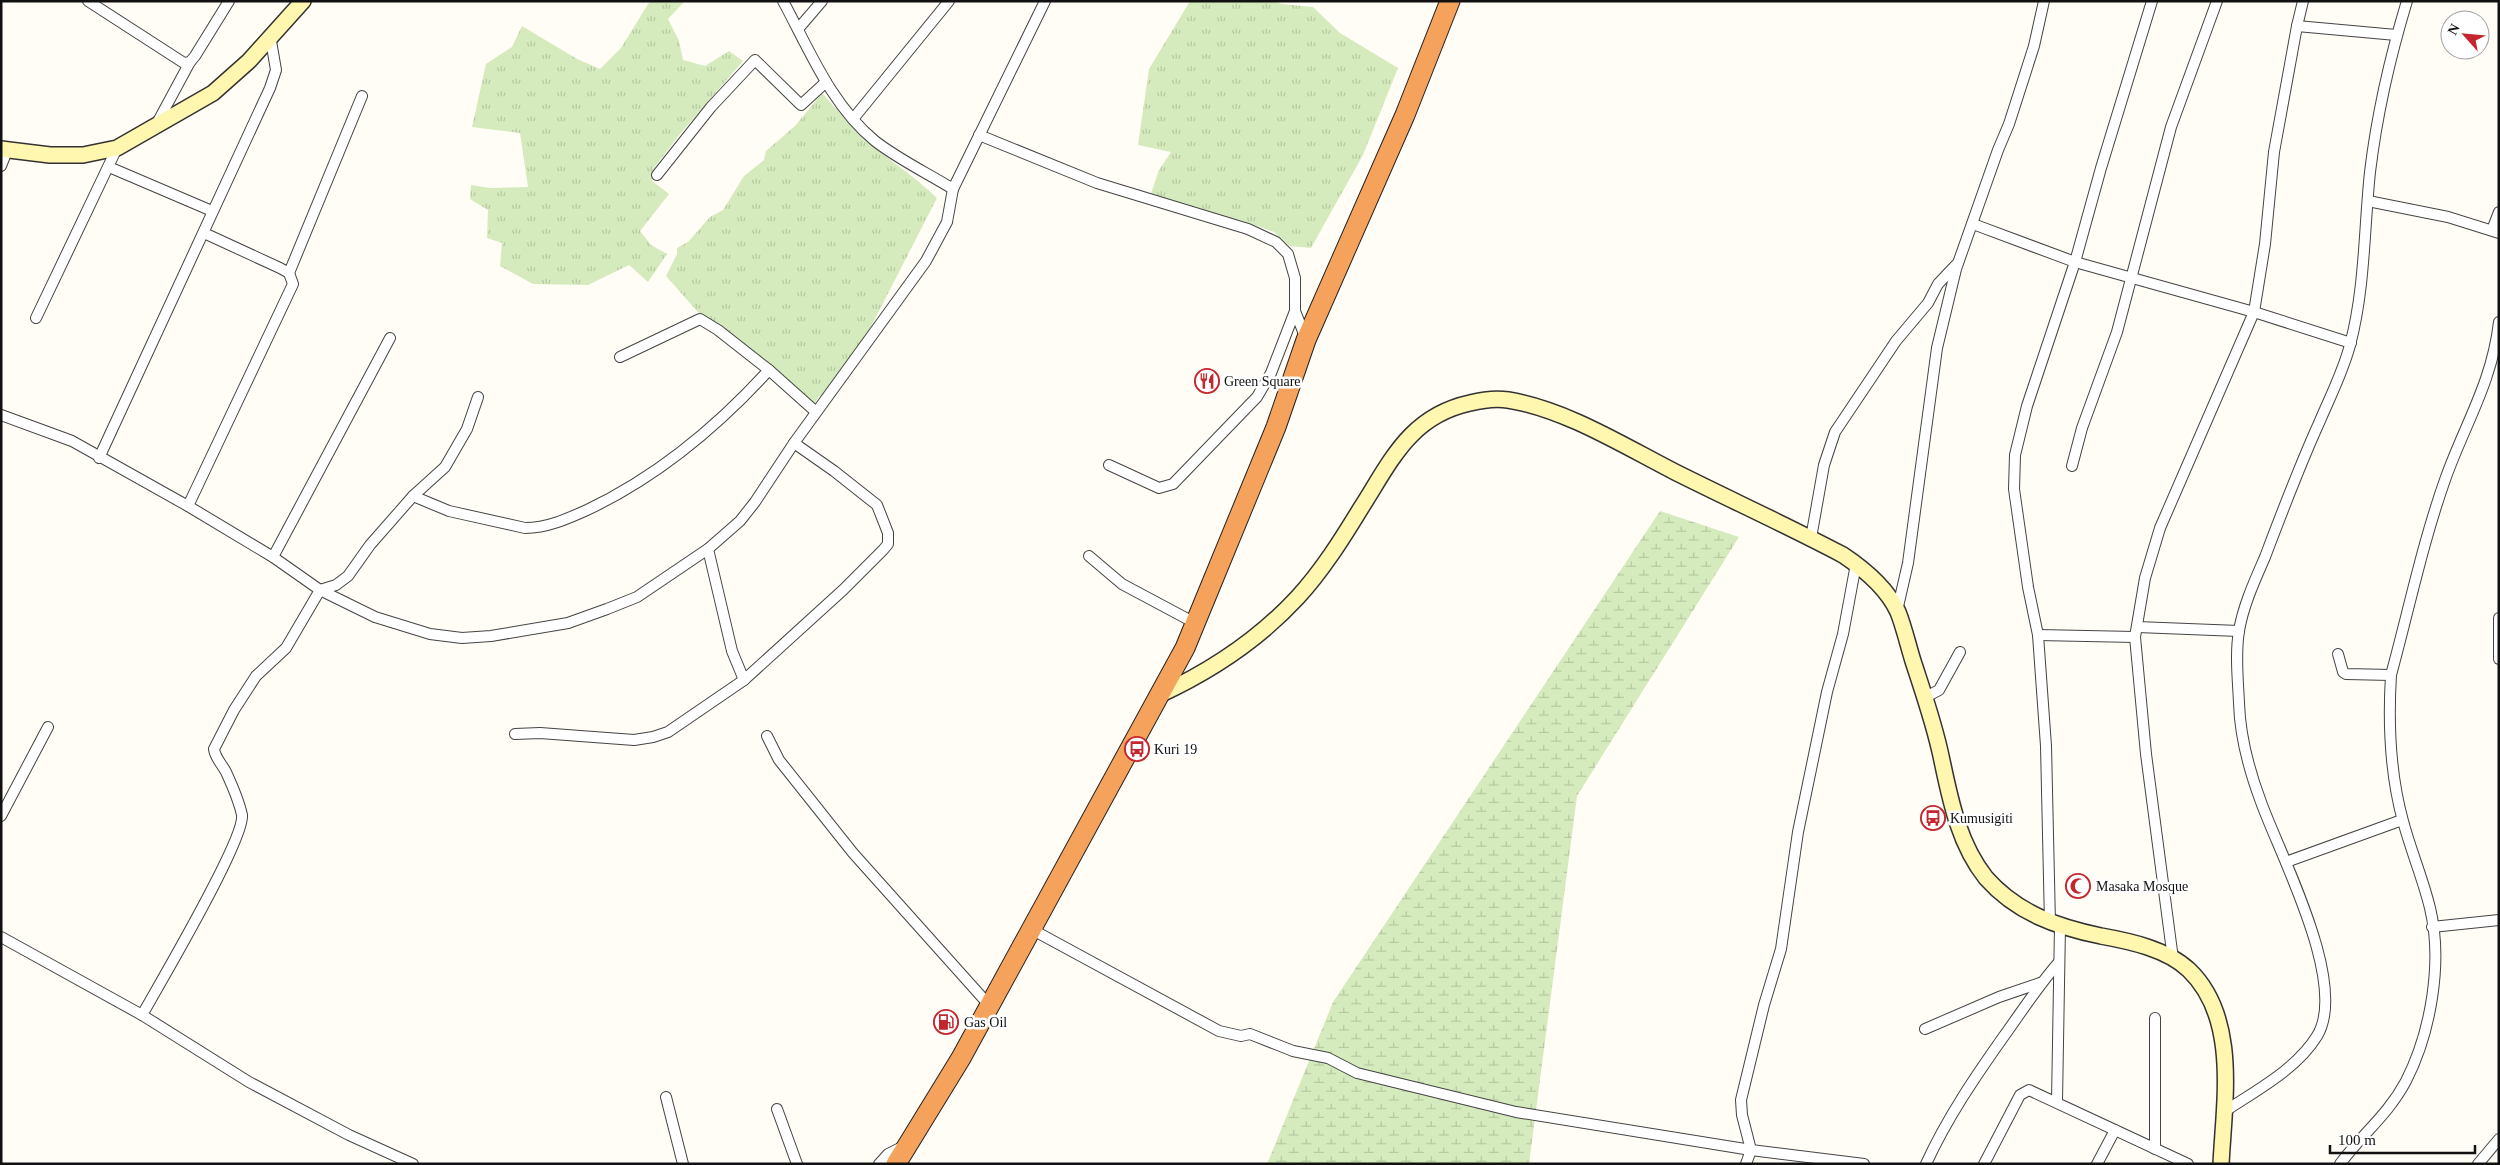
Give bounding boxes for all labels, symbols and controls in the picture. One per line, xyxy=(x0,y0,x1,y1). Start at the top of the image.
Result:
north arrow xyxy=(2440,10,2490,60)
text: N xyxy=(2445,21,2463,37)
restaurant icon: Green Square xyxy=(1194,368,1220,394)
place label: Green Square xyxy=(1224,374,1301,389)
bus stop icon: Kuri 19 xyxy=(1124,736,1150,762)
place label: Kuri 19 xyxy=(1154,742,1197,757)
bus stop icon: Kumusigiti xyxy=(1920,805,1946,831)
place label: Kumusigiti xyxy=(1950,811,2013,826)
mosque icon: Masaka Mosque xyxy=(2065,873,2091,899)
place label: Masaka Mosque xyxy=(2096,879,2188,894)
fuel station icon: Gas Oil xyxy=(933,1009,959,1035)
place label: Gas Oil xyxy=(964,1015,1007,1030)
scale bar xyxy=(2330,1122,2475,1154)
text: 100 m xyxy=(2338,1132,2376,1148)

